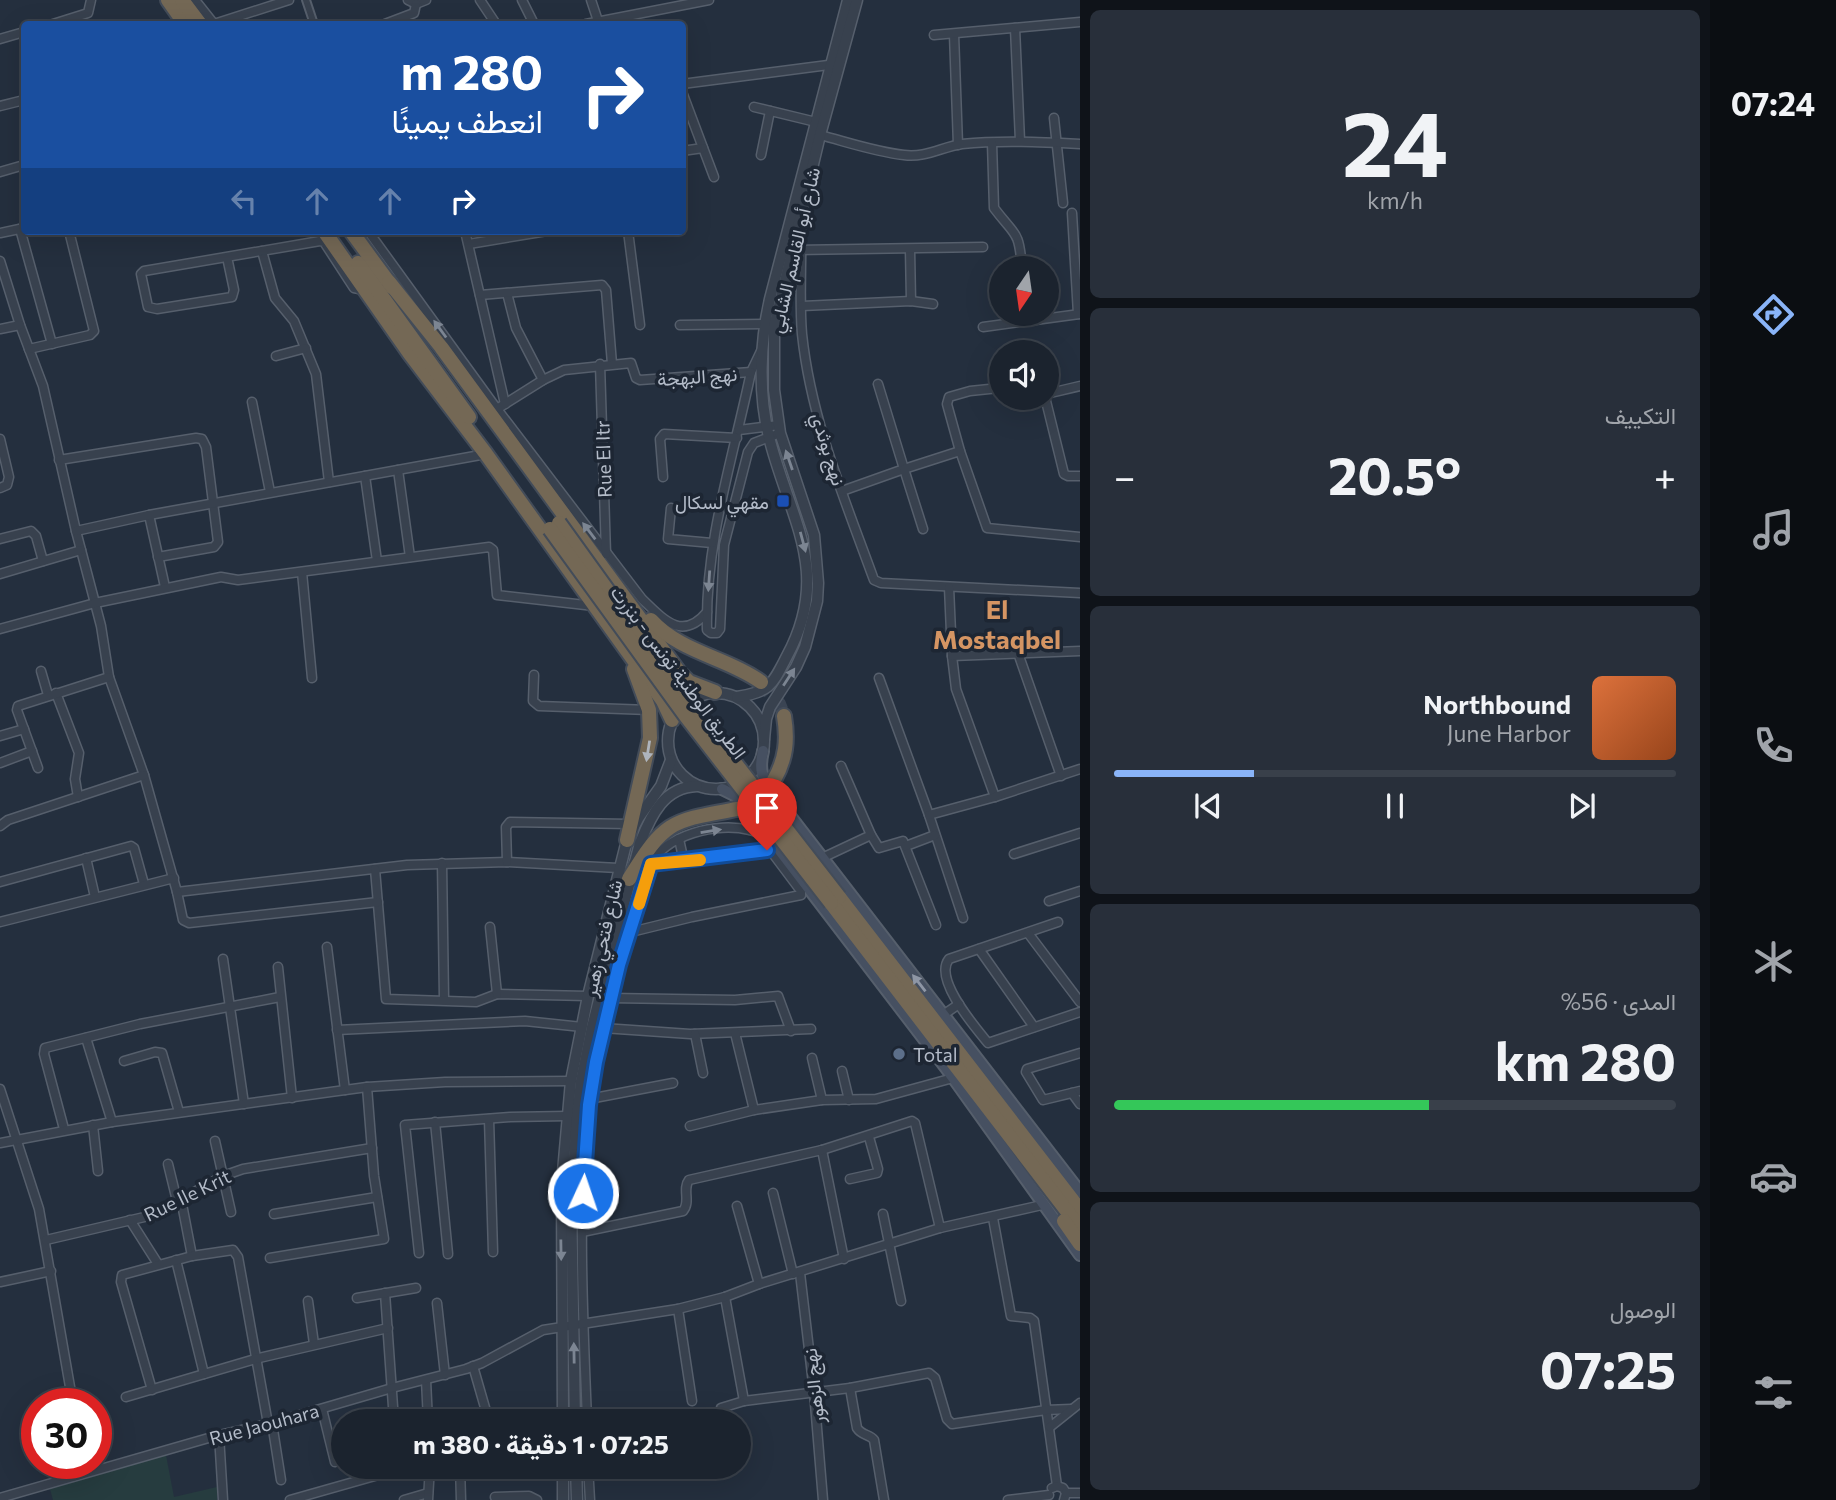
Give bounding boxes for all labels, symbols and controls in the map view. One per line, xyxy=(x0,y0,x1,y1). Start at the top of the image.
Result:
text: 280 m xyxy=(400,40,543,100)
icon: right xyxy=(567,49,658,140)
text: 07:24 xyxy=(1731,83,1815,123)
text: 24 xyxy=(1342,84,1448,196)
text: انعطف يمينًا xyxy=(392,100,543,140)
street label: شارع أبو القاسم الشابي xyxy=(764,165,829,336)
icon: left xyxy=(225,182,263,220)
icon: ahead xyxy=(298,182,336,220)
icon: ahead xyxy=(371,182,409,220)
icon: right xyxy=(444,182,482,220)
text: km/h xyxy=(1367,186,1423,214)
north arrow xyxy=(989,256,1059,326)
map controls xyxy=(989,256,1059,410)
icon: directions xyxy=(1749,290,1798,339)
one-way arrow xyxy=(433,320,447,338)
button: sound xyxy=(989,340,1059,410)
street label: نهج البهجة xyxy=(656,362,738,393)
text: التكييف xyxy=(1605,401,1676,429)
street label: نهج بوثدي xyxy=(802,410,851,490)
street label: Rue El Itr xyxy=(590,420,616,498)
text: 20.5° xyxy=(1328,442,1461,506)
one-way arrow xyxy=(783,450,794,471)
text: − xyxy=(1114,452,1136,499)
text: + xyxy=(1654,452,1676,499)
place label: مقهي لسكال xyxy=(675,490,769,518)
marker: مقهي لسكال xyxy=(775,493,791,509)
icon: music xyxy=(1749,505,1798,554)
one-way arrow xyxy=(583,522,597,540)
one-way arrow xyxy=(798,531,809,553)
one-way arrow xyxy=(703,570,714,592)
street label: الطريق الوطنية تونس - بنزرت xyxy=(606,581,752,764)
district label: El Mostaqbel xyxy=(933,593,1061,654)
one-way arrow xyxy=(782,668,795,687)
text: Northbound xyxy=(1423,688,1571,719)
text: June Harbor xyxy=(1447,719,1571,747)
icon: phone xyxy=(1749,721,1798,770)
one-way arrow xyxy=(642,740,653,762)
pin xyxy=(737,778,797,850)
icon: previous xyxy=(1189,787,1227,825)
icon: pause xyxy=(1376,787,1414,825)
icon: next xyxy=(1563,787,1601,825)
icon: arrive xyxy=(748,789,786,827)
one-way arrow xyxy=(700,825,722,836)
street label: شارع فتحي زهير xyxy=(577,877,632,1001)
icon: climate xyxy=(1749,937,1798,986)
one-way arrow xyxy=(911,974,926,992)
text: المدى · 56% xyxy=(1561,987,1676,1015)
text: 280 km xyxy=(1495,1028,1676,1092)
place label: Total xyxy=(913,1043,957,1066)
marker: Total xyxy=(891,1046,907,1062)
icon: car xyxy=(1749,1152,1798,1201)
position arrow xyxy=(546,1156,620,1230)
street label: Rue Ile Krit xyxy=(140,1164,234,1226)
one-way arrow xyxy=(555,1240,567,1262)
text: الوصول xyxy=(1610,1295,1676,1323)
text: 07:25 xyxy=(1540,1336,1676,1400)
one-way arrow xyxy=(569,1342,580,1364)
street label: نهج الزهور xyxy=(798,1347,831,1426)
icon: filters xyxy=(1749,1368,1798,1417)
speed limit sign: 30 xyxy=(21,1388,112,1479)
street label: Rue Jaouhara xyxy=(207,1398,321,1450)
text: 07:25 · 1 دقيقة · 380 m xyxy=(413,1428,669,1459)

